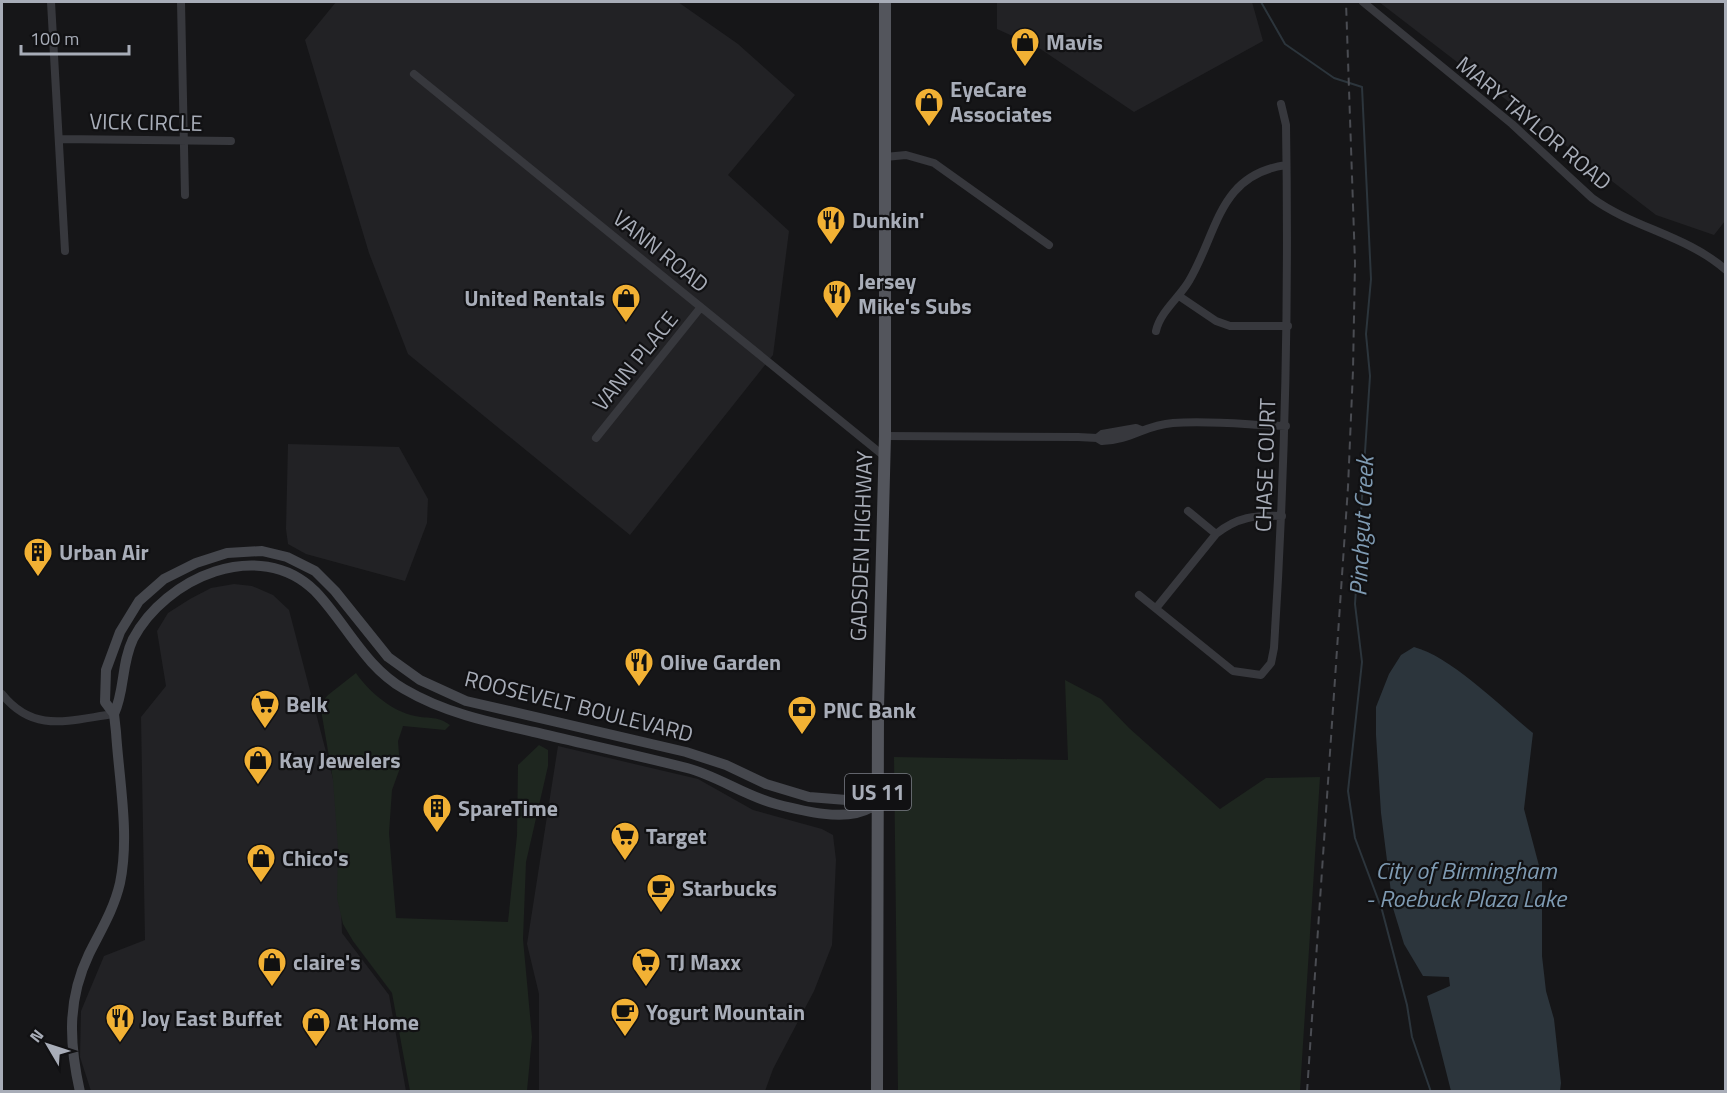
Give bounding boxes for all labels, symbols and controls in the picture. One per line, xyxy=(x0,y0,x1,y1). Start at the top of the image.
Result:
scale bar xyxy=(21,18,129,56)
text: 100 m xyxy=(30,25,79,52)
place label: Mavis xyxy=(1046,25,1103,59)
shop icon: Mavis xyxy=(1009,26,1041,68)
street label: MARY TAYLOR ROAD xyxy=(1449,48,1619,198)
place label: EyeCare Associates xyxy=(950,72,1052,131)
shop icon: EyeCare Associates xyxy=(913,86,945,128)
street label: VICK CIRCLE xyxy=(89,104,203,140)
street label: VANN ROAD xyxy=(606,202,716,300)
place label: Dunkin' xyxy=(852,203,925,237)
restaurant icon: Dunkin' xyxy=(815,204,847,246)
place label: Jersey Mike's Subs xyxy=(858,264,972,323)
restaurant icon: Jersey Mike's Subs xyxy=(821,278,853,320)
place label: United Rentals xyxy=(464,281,605,315)
shop icon: United Rentals xyxy=(610,282,642,324)
street label: VANN PLACE xyxy=(584,303,686,419)
street label: CHASE COURT xyxy=(1246,397,1284,533)
street label: GADSDEN HIGHWAY xyxy=(841,450,881,642)
water label: Pinchgut Creek xyxy=(1339,452,1383,597)
place label: Urban Air xyxy=(59,535,149,569)
building icon: Urban Air xyxy=(22,536,54,578)
place label: Olive Garden xyxy=(660,645,781,679)
restaurant icon: Olive Garden xyxy=(623,646,655,688)
street label: ROOSEVELT BOULEVARD xyxy=(461,661,697,751)
place label: Belk xyxy=(286,687,329,721)
supermarket icon: Belk xyxy=(249,688,281,730)
place label: PNC Bank xyxy=(823,693,917,727)
bank icon: PNC Bank xyxy=(786,694,818,736)
place label: Kay Jewelers xyxy=(279,743,401,777)
shop icon: Kay Jewelers xyxy=(242,744,274,786)
road number: US 11 xyxy=(845,774,911,810)
place label: SpareTime xyxy=(458,791,558,825)
building icon: SpareTime xyxy=(421,792,453,834)
place label: Target xyxy=(646,819,706,853)
supermarket icon: Target xyxy=(609,820,641,862)
place label: Chico's xyxy=(282,841,349,875)
shop icon: Chico's xyxy=(245,842,277,884)
water label: City of Birmingham - Roebuck Plaza Lake xyxy=(1366,852,1568,916)
place label: Starbucks xyxy=(682,871,777,905)
cafe icon: Starbucks xyxy=(645,872,677,914)
place label: claire's xyxy=(293,945,361,979)
place label: TJ Maxx xyxy=(667,945,741,979)
shop icon: claire's xyxy=(256,946,288,988)
supermarket icon: TJ Maxx xyxy=(630,946,662,988)
place label: Yogurt Mountain xyxy=(646,995,805,1029)
cafe icon: Yogurt Mountain xyxy=(609,996,641,1038)
place label: Joy East Buffet xyxy=(141,1001,282,1035)
restaurant icon: Joy East Buffet xyxy=(104,1002,136,1044)
place label: At Home xyxy=(337,1005,419,1039)
shop icon: At Home xyxy=(300,1006,332,1048)
north arrow xyxy=(18,1015,78,1075)
text: N xyxy=(24,1024,49,1047)

